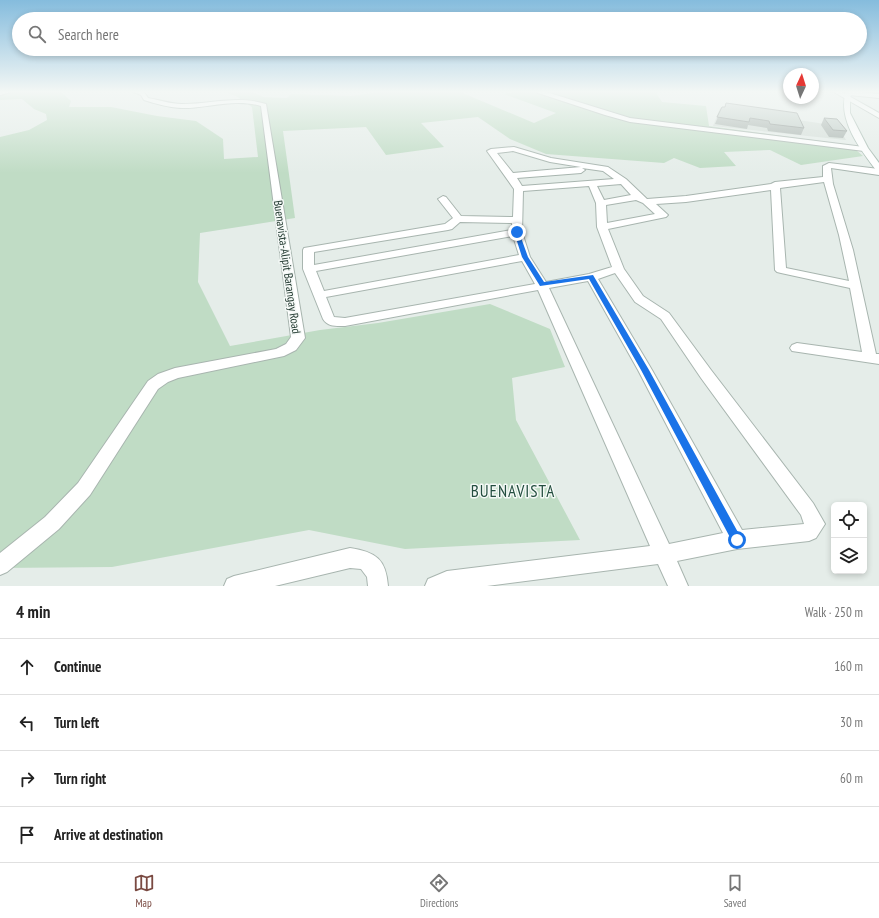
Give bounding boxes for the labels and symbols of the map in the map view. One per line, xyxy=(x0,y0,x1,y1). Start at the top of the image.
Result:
north arrow xyxy=(783,68,819,104)
street label: Buenavista-Alipit Barangay Road xyxy=(271,199,304,335)
route end xyxy=(508,223,526,241)
district label: BUENAVISTA xyxy=(471,480,555,502)
route start xyxy=(728,531,746,549)

